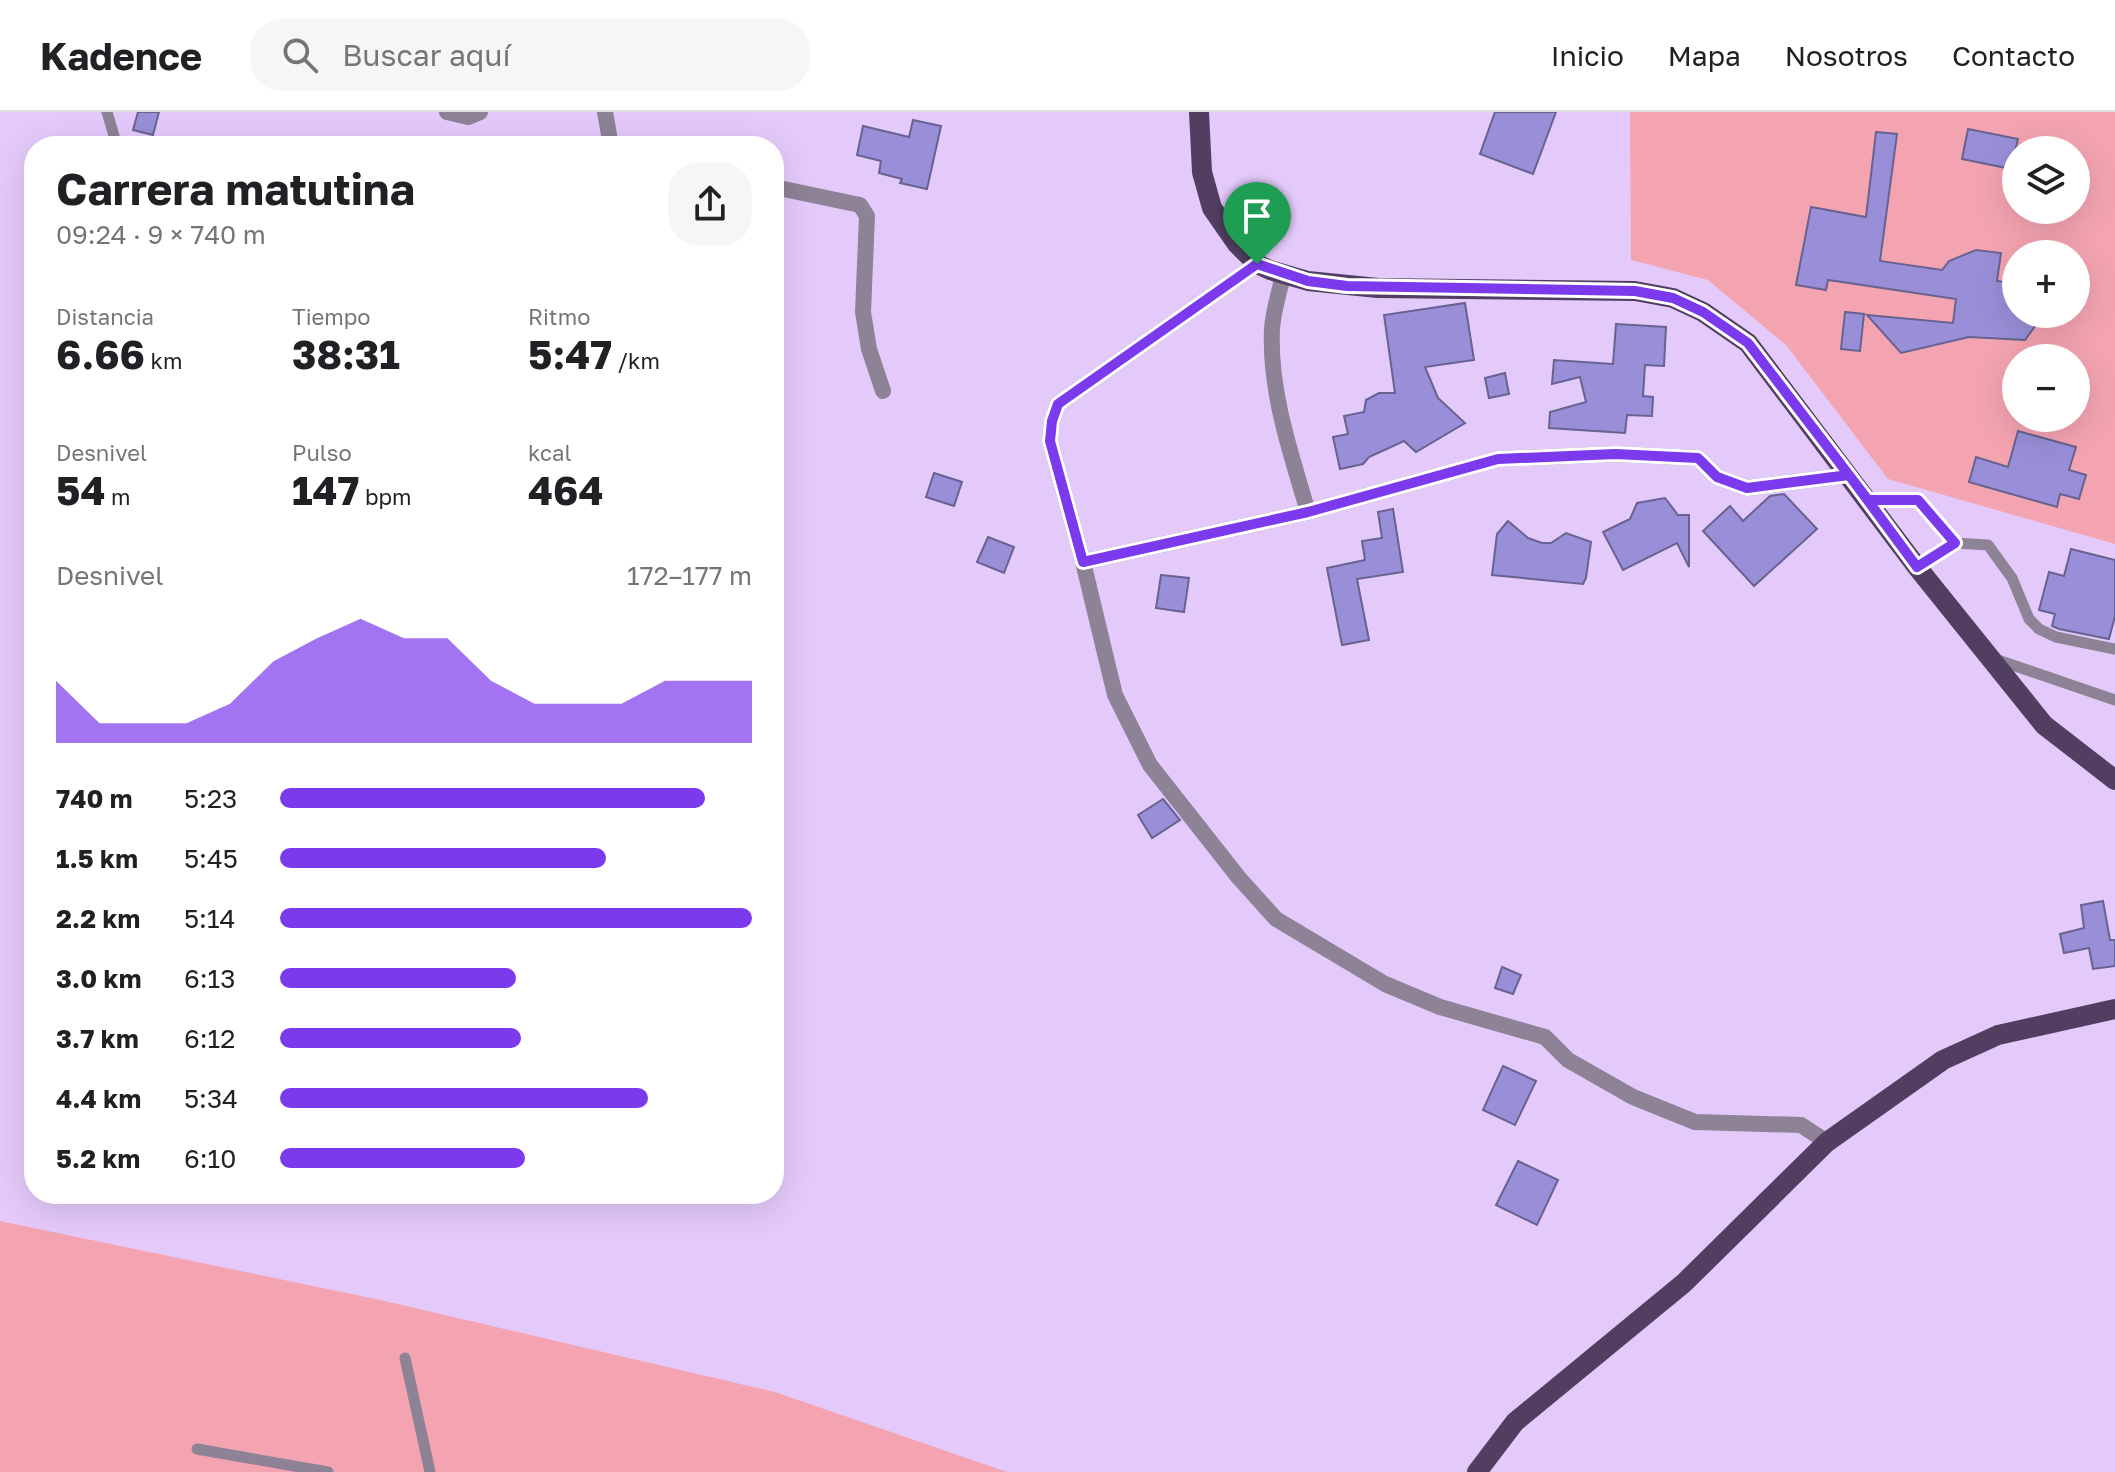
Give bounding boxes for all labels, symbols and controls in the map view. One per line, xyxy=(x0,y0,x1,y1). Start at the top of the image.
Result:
search box xyxy=(250,19,810,91)
text: Kadence xyxy=(40,33,202,78)
icon: search xyxy=(278,33,322,77)
text: Buscar aquí xyxy=(342,37,511,73)
text: Inicio xyxy=(1551,39,1624,72)
text: Mapa xyxy=(1668,39,1741,72)
text: Nosotros xyxy=(1785,39,1908,72)
text: Contacto xyxy=(1952,39,2075,72)
map controls xyxy=(2002,136,2090,432)
button: layers xyxy=(2002,136,2090,224)
text: Carrera matutina xyxy=(56,162,415,215)
button: share xyxy=(668,162,752,246)
pin xyxy=(1223,182,1291,264)
icon: arrive xyxy=(1235,194,1279,238)
text: 09:24 · 9 × 740 m xyxy=(56,219,266,250)
button: + xyxy=(2002,240,2090,328)
text: Distancia xyxy=(56,303,154,330)
text: Tiempo xyxy=(292,303,371,330)
text: Ritmo xyxy=(528,303,590,330)
text: 6.66 xyxy=(56,330,145,378)
text: 38:31 xyxy=(292,330,400,378)
text: 5:47 xyxy=(528,330,612,378)
button: − xyxy=(2002,344,2090,432)
text: km xyxy=(145,347,182,374)
text: /km xyxy=(612,347,660,374)
text: Desnivel xyxy=(56,439,147,466)
text: Pulso xyxy=(292,439,352,466)
text: kcal xyxy=(528,439,571,466)
text: 54 xyxy=(56,466,105,514)
text: 147 xyxy=(292,466,359,514)
text: 464 xyxy=(528,466,603,514)
text: m xyxy=(105,483,130,510)
text: bpm xyxy=(359,483,411,510)
text: Desnivel xyxy=(56,560,163,591)
text: 172–177 m xyxy=(627,560,752,591)
text: 740 m xyxy=(56,783,133,814)
text: 5:23 xyxy=(184,783,237,814)
text: 1.5 km xyxy=(56,843,138,874)
text: 5:45 xyxy=(184,843,238,874)
text: 2.2 km xyxy=(56,903,140,934)
text: 5:14 xyxy=(184,903,235,934)
text: 3.0 km xyxy=(56,963,141,994)
text: 6:13 xyxy=(184,963,235,994)
text: 3.7 km xyxy=(56,1023,139,1054)
text: 6:12 xyxy=(184,1023,235,1054)
text: 4.4 km xyxy=(56,1083,141,1114)
text: 5:34 xyxy=(184,1083,238,1114)
text: 5.2 km xyxy=(56,1143,140,1174)
text: 6:10 xyxy=(184,1143,236,1174)

